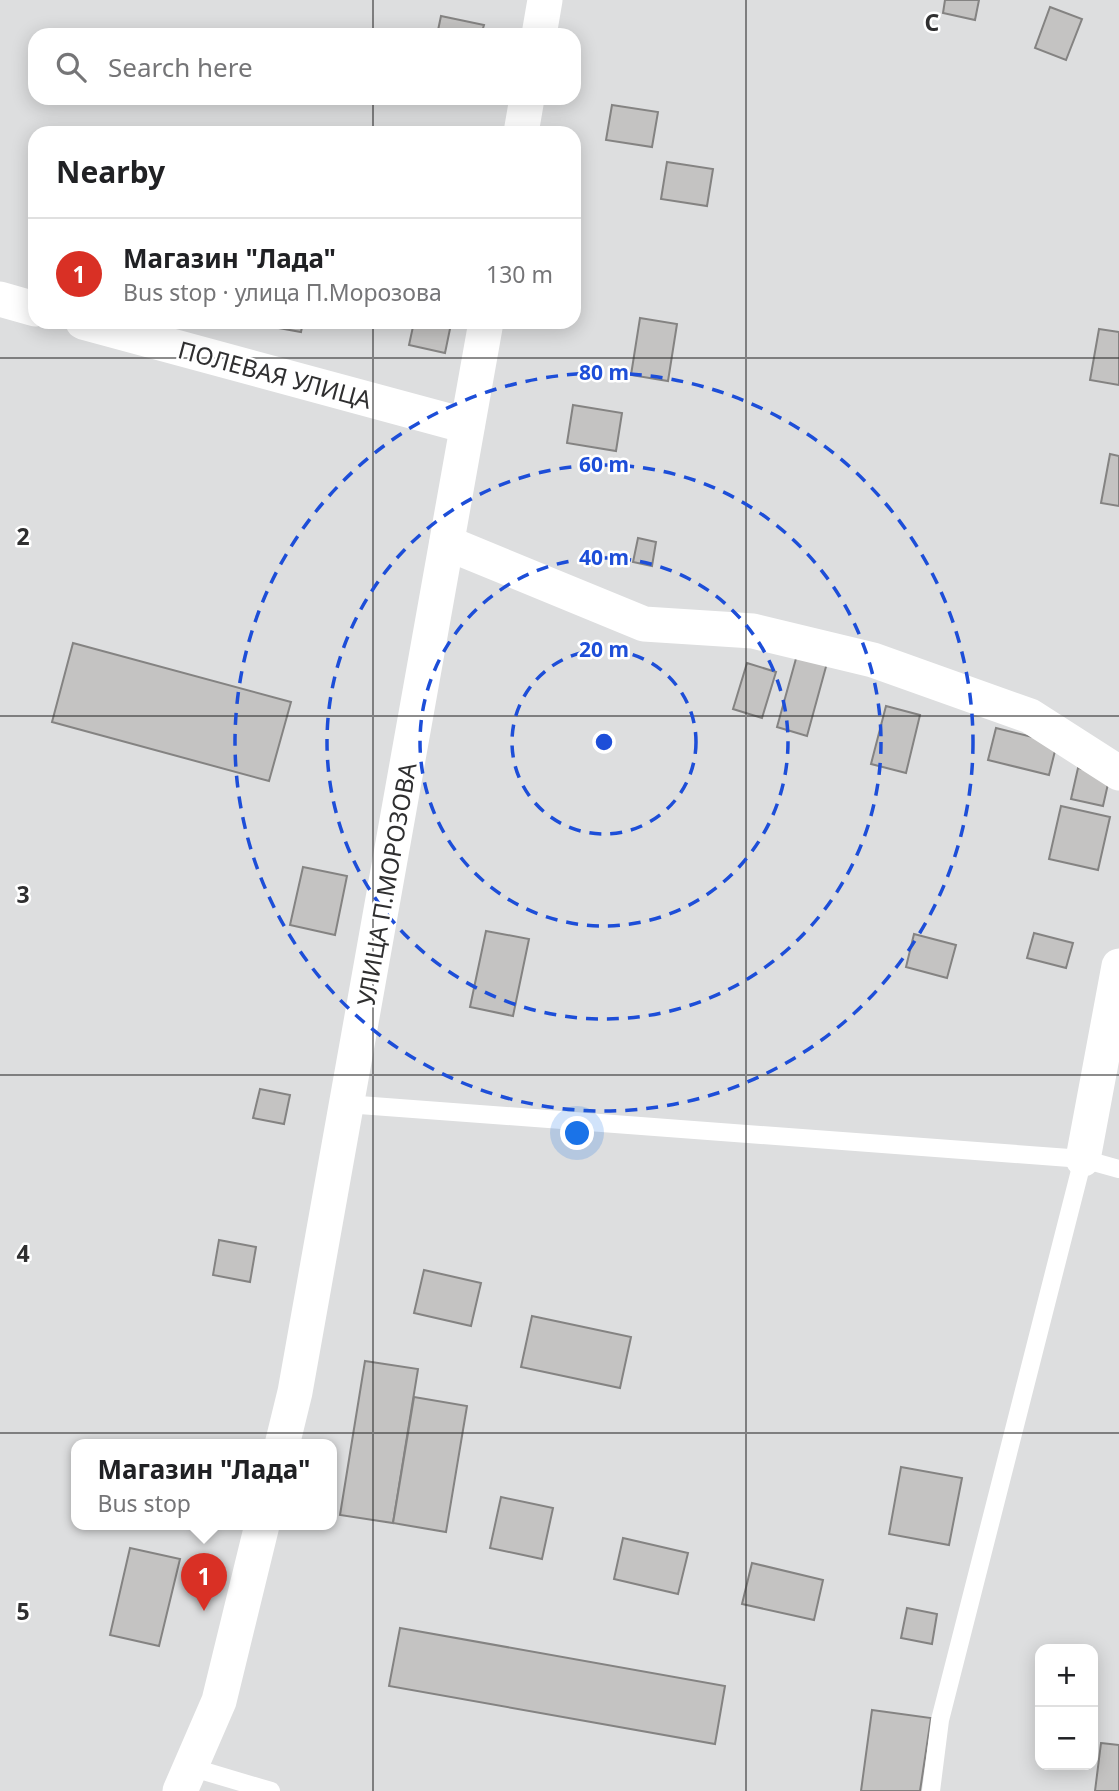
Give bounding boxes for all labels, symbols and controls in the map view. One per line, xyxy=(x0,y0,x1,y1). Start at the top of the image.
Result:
text: C xyxy=(925,6,940,38)
search box xyxy=(28,28,581,105)
icon: search xyxy=(52,48,90,86)
text: Search here xyxy=(108,49,253,85)
text: Nearby xyxy=(56,151,165,192)
text: Магазин "Лада" xyxy=(123,240,336,276)
text: 1 xyxy=(72,258,86,290)
text: 130 m xyxy=(486,258,553,290)
text: Bus stop · улица П.Морозова xyxy=(123,276,442,308)
street label: ПОЛЕВАЯ УЛИЦА xyxy=(175,332,376,416)
text: 80 m xyxy=(579,358,629,386)
text: 60 m xyxy=(579,450,629,478)
text: 2 xyxy=(16,520,30,552)
text: 40 m xyxy=(579,543,629,571)
text: 20 m xyxy=(579,635,629,663)
centre of rings xyxy=(592,730,616,754)
street label: УЛИЦА П.МОРОЗОВА xyxy=(348,759,424,1008)
text: 3 xyxy=(16,878,30,910)
your location xyxy=(560,1116,594,1150)
text: 4 xyxy=(16,1237,30,1269)
popup xyxy=(71,1439,337,1530)
text: Магазин "Лада" xyxy=(97,1451,311,1487)
text: Bus stop xyxy=(97,1487,191,1519)
pin: 1 xyxy=(181,1553,227,1611)
text: 5 xyxy=(16,1595,30,1627)
map controls xyxy=(1035,1644,1098,1770)
button: + xyxy=(1035,1644,1098,1707)
button: − xyxy=(1035,1707,1098,1770)

